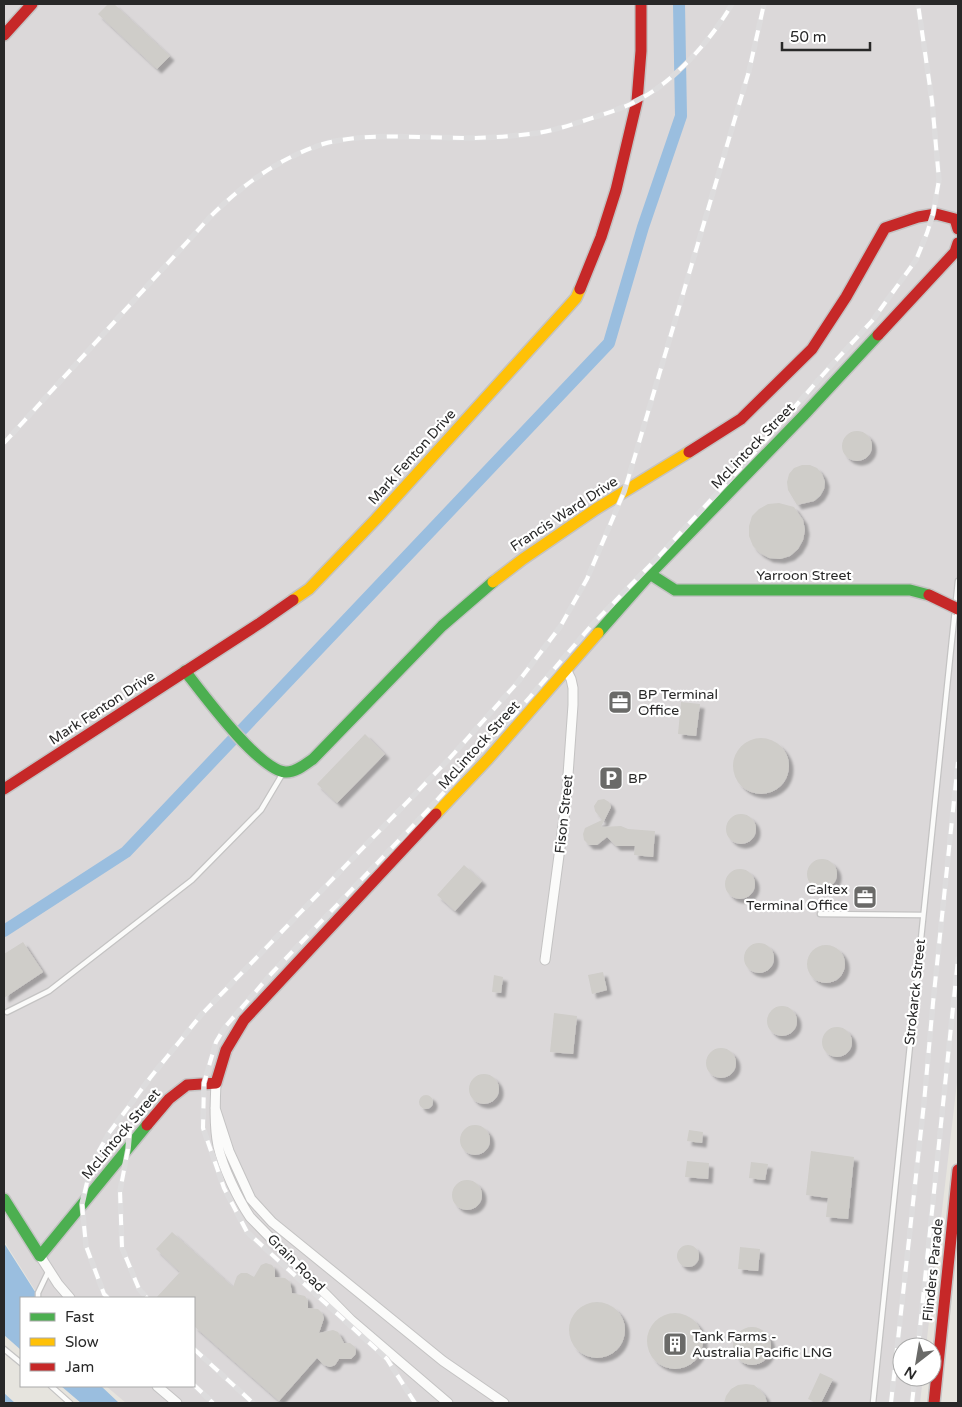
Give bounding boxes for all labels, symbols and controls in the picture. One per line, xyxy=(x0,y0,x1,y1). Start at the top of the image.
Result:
scale bar xyxy=(782,20,870,52)
text: 50 m xyxy=(790,28,827,46)
street label: McLintock Street xyxy=(708,399,799,493)
street label: Mark Fenton Drive xyxy=(365,406,459,508)
street label: Francis Ward Drive xyxy=(507,473,621,555)
street label: Yarroon Street xyxy=(756,567,852,584)
street label: Mark Fenton Drive xyxy=(46,667,158,749)
place label: BP Terminal Office xyxy=(638,686,718,719)
office icon: BP Terminal Office xyxy=(607,689,633,715)
street label: McLintock Street xyxy=(435,697,524,793)
parking icon: BP xyxy=(598,765,624,791)
place label: BP xyxy=(628,770,647,787)
street label: Fison Street xyxy=(551,773,577,854)
place label: Caltex Terminal Office xyxy=(746,881,848,914)
office icon: Caltex Terminal Office xyxy=(852,884,878,910)
street label: Strokarck Street xyxy=(901,937,929,1046)
street label: McLintock Street xyxy=(78,1085,164,1183)
street label: Flinders Parade xyxy=(919,1218,947,1322)
street label: Grain Road xyxy=(264,1231,328,1295)
legend xyxy=(20,1297,195,1387)
text: Fast xyxy=(65,1308,95,1326)
place label: Tank Farms - Australia Pacific LNG xyxy=(692,1328,832,1361)
building icon: Tank Farms - Australia Pacific LNG xyxy=(662,1331,688,1357)
text: Slow xyxy=(65,1333,99,1351)
north arrow xyxy=(892,1337,942,1387)
text: Jam xyxy=(65,1358,94,1376)
text: N xyxy=(901,1363,920,1383)

